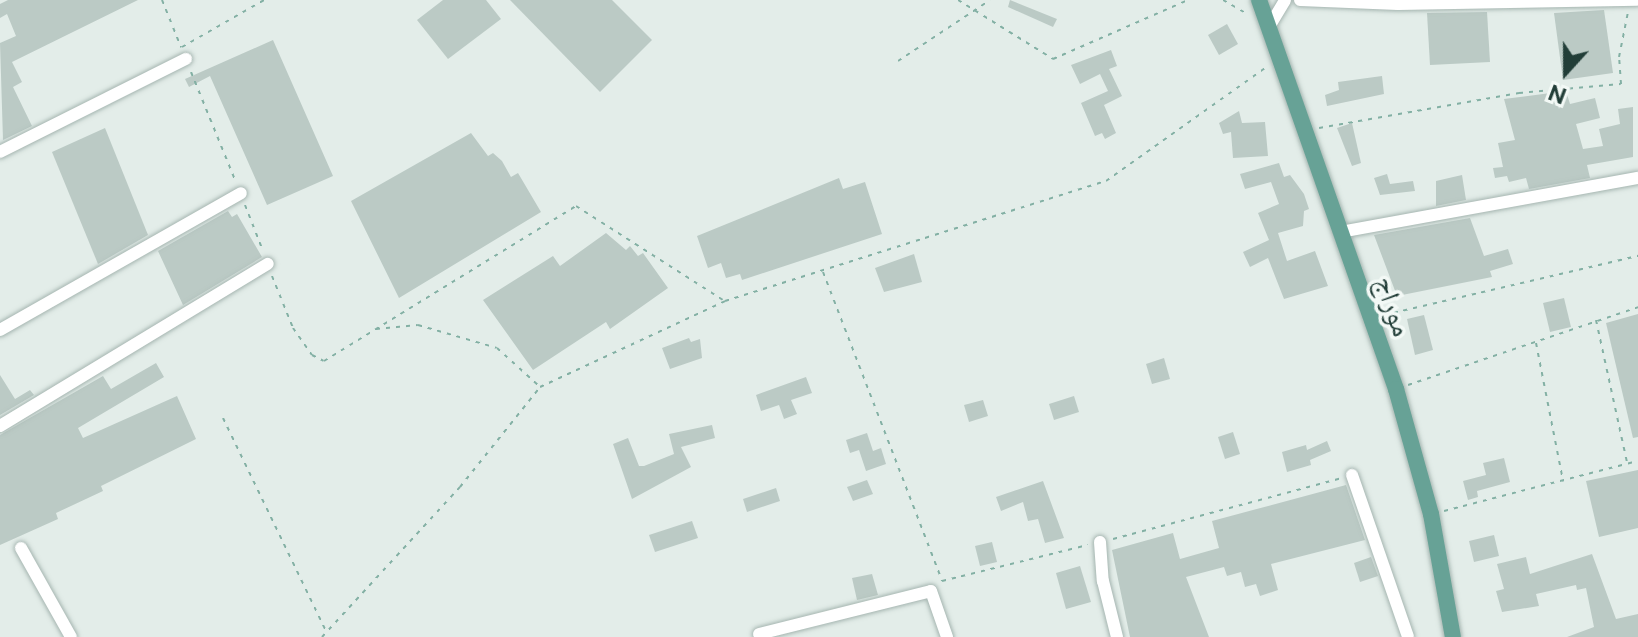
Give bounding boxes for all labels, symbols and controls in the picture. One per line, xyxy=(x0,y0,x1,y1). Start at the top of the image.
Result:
north arrow xyxy=(1526,32,1606,112)
text: N xyxy=(1545,79,1570,110)
street label: موراج xyxy=(1368,272,1420,340)

